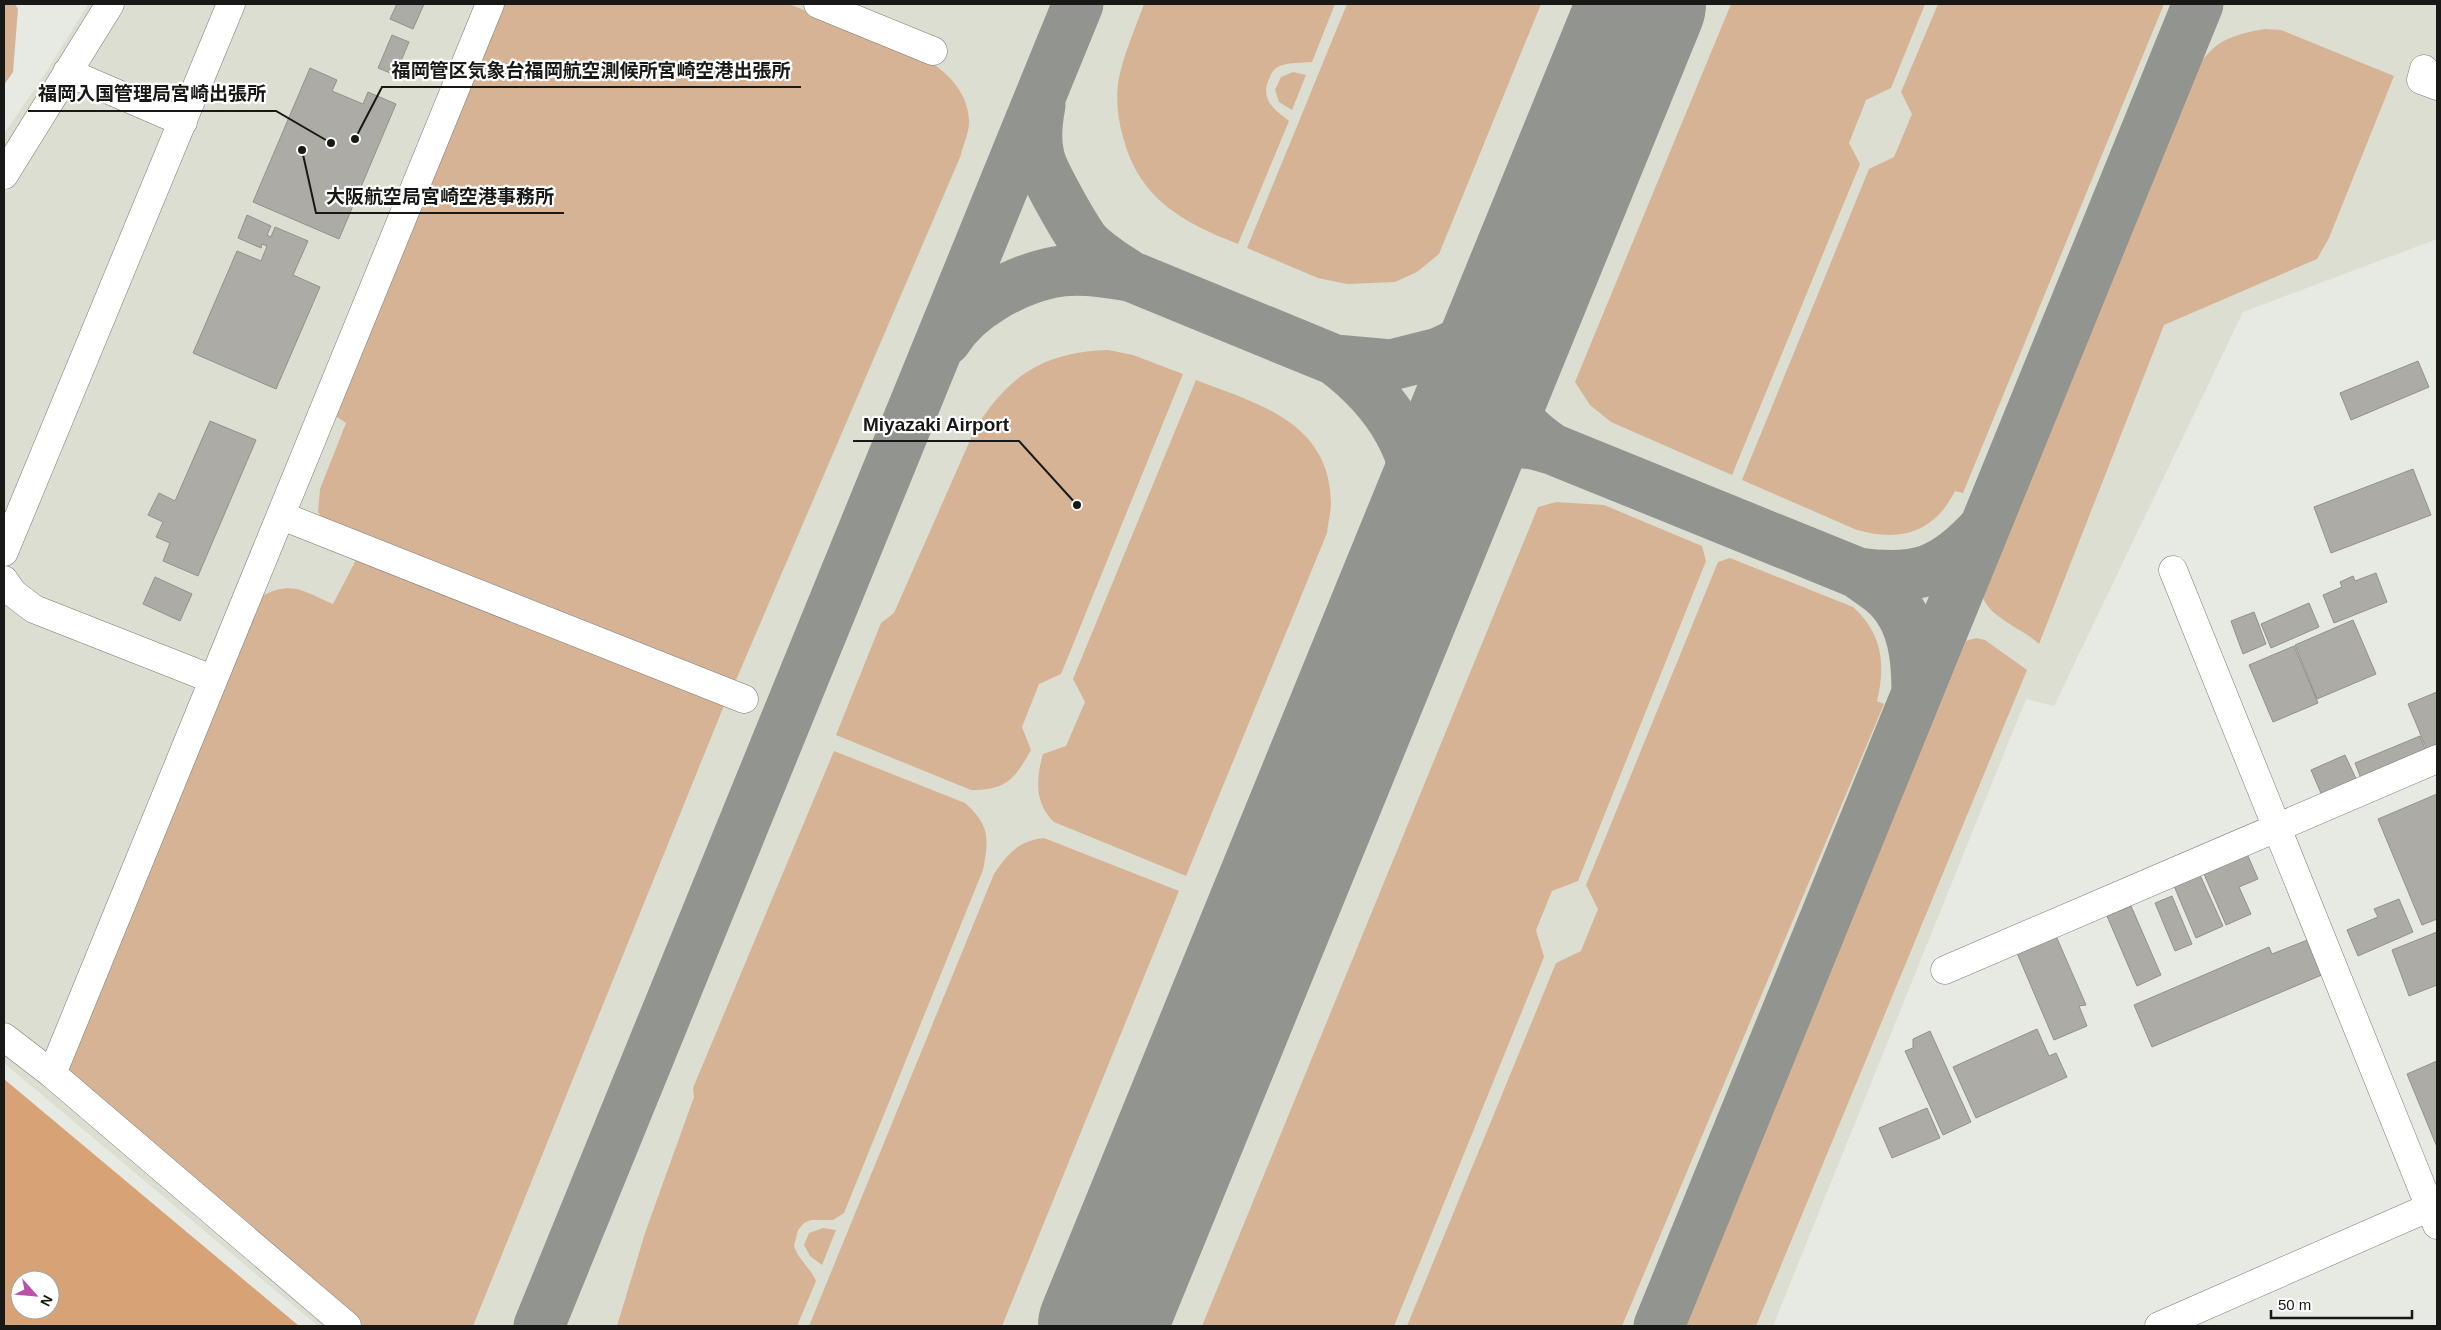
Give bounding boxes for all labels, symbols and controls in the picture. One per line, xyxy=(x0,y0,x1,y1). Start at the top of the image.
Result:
callout: 福岡管区気象台福岡航空測候所宮崎空港出張所 xyxy=(382,53,801,87)
text: 福岡管区気象台福岡航空測候所宮崎空港出張所 xyxy=(391,60,791,81)
callout: 福岡入国管理局宮崎出張所 xyxy=(28,77,276,111)
text: 福岡入国管理局宮崎出張所 xyxy=(38,83,266,104)
callout: 大阪航空局宮崎空港事務所 xyxy=(316,179,564,213)
text: 大阪航空局宮崎空港事務所 xyxy=(326,186,554,207)
callout: Miyazaki Airport xyxy=(853,407,1019,441)
text: Miyazaki Airport xyxy=(863,414,1010,435)
north arrow xyxy=(10,1270,60,1320)
scale bar xyxy=(2271,1288,2412,1320)
text: N xyxy=(37,1293,56,1309)
text: 50 m xyxy=(2278,1296,2311,1313)

